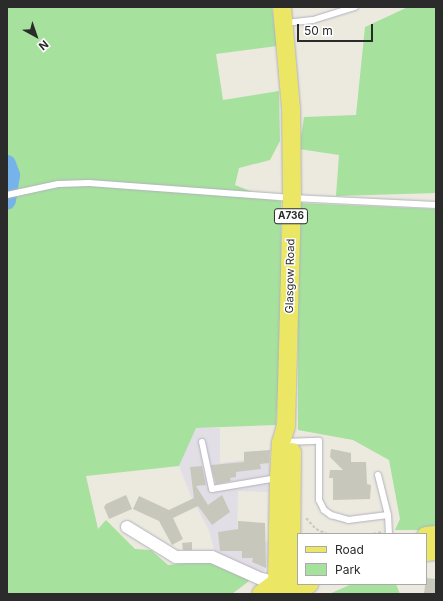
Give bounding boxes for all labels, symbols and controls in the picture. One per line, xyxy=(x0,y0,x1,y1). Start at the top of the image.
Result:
north arrow xyxy=(16,16,56,56)
scale bar xyxy=(299,16,375,42)
text: 50 m xyxy=(304,23,333,38)
text: N xyxy=(36,37,51,53)
road number: A736 xyxy=(273,208,309,224)
street label: Glasgow Road xyxy=(283,239,297,313)
legend xyxy=(297,533,427,585)
text: Road xyxy=(335,542,364,557)
text: Park xyxy=(335,562,361,577)

